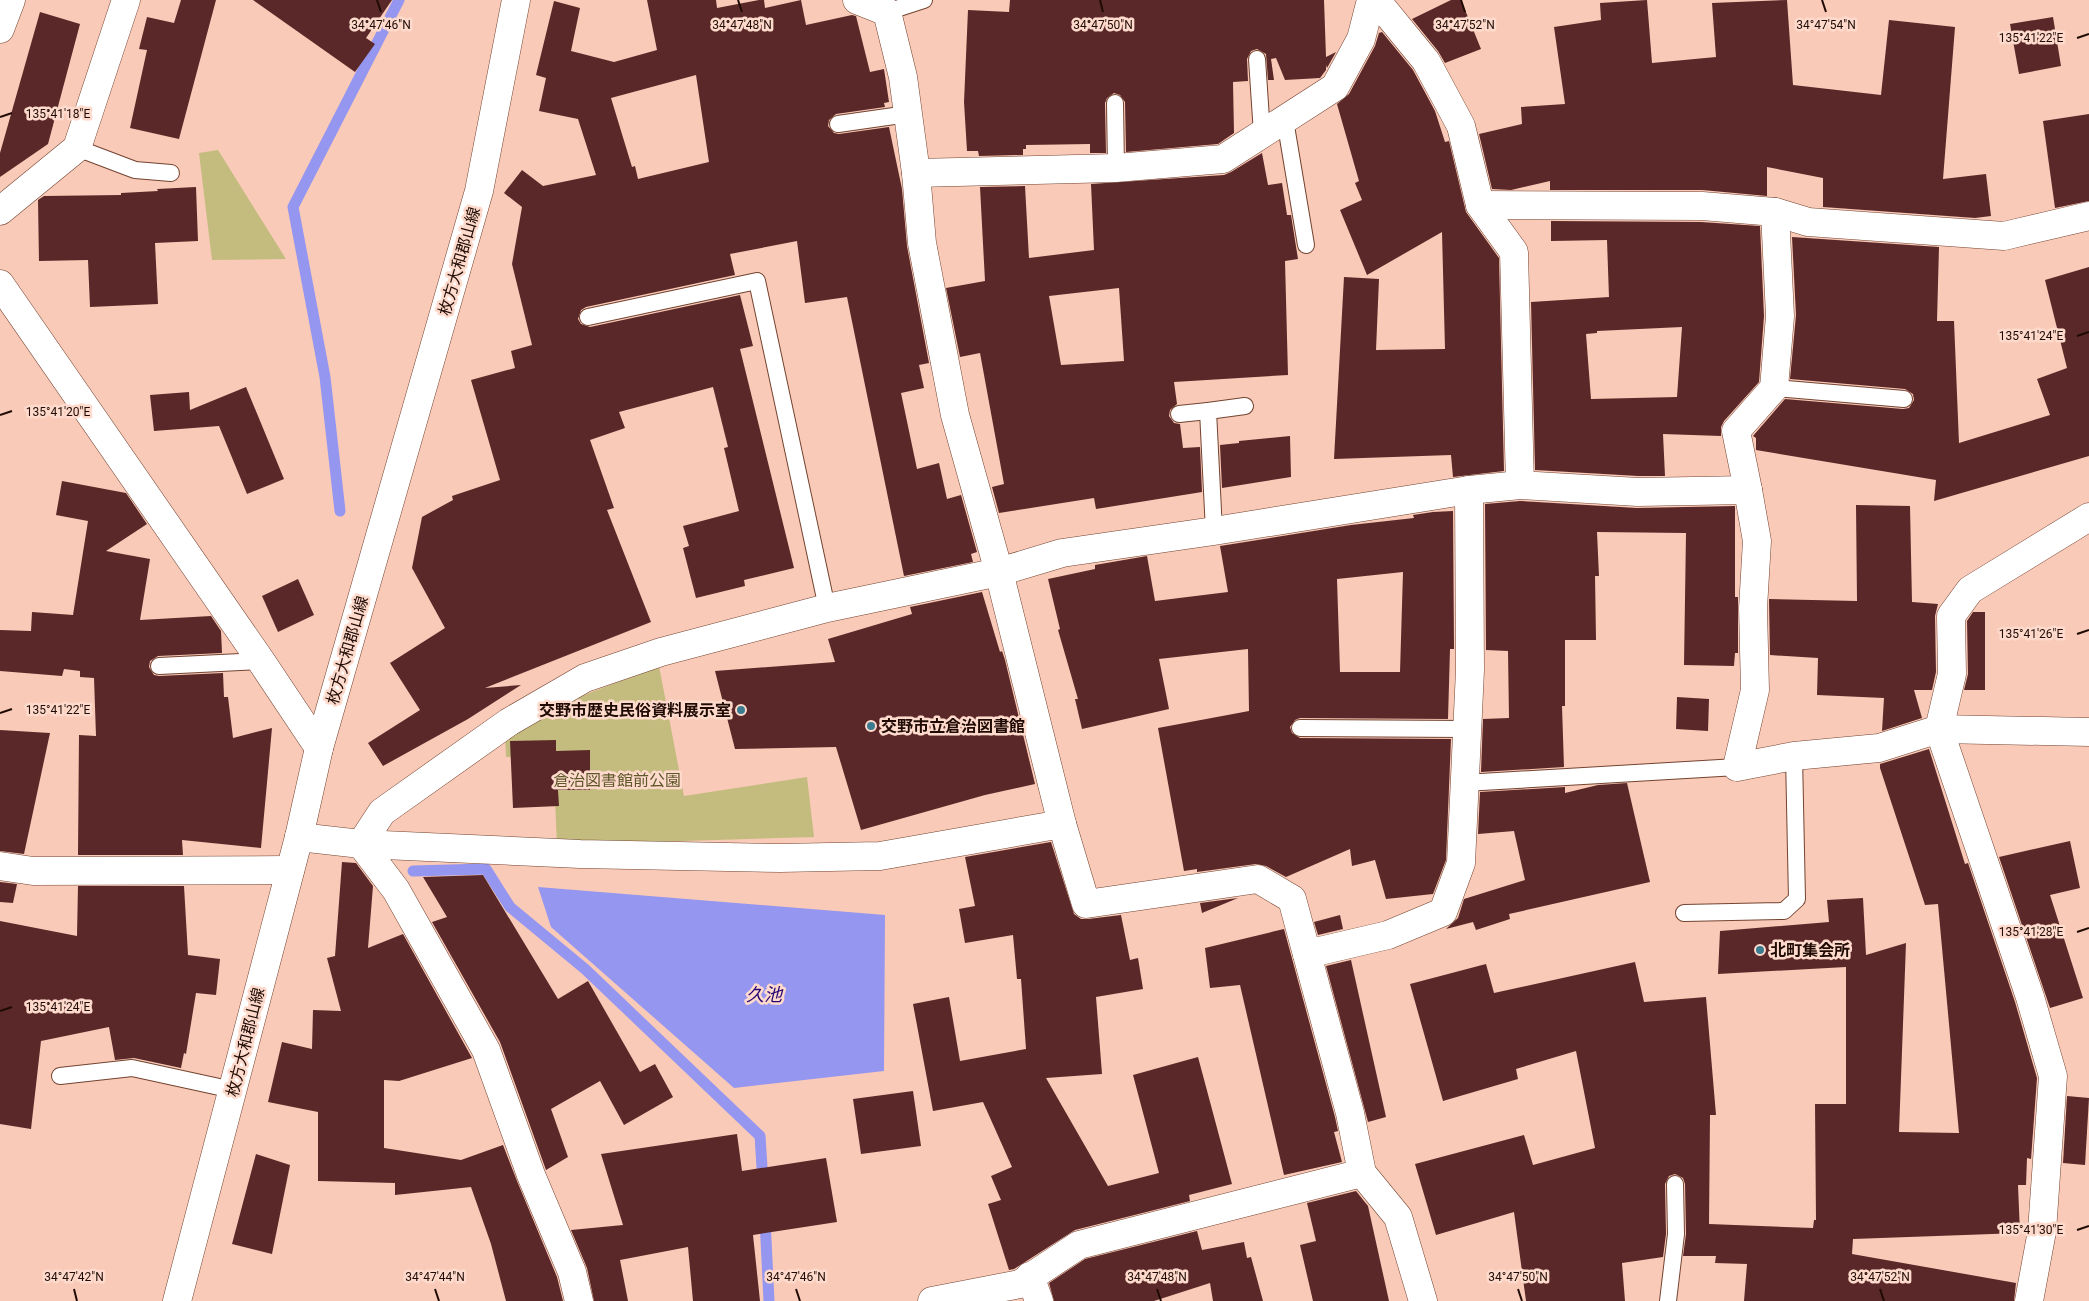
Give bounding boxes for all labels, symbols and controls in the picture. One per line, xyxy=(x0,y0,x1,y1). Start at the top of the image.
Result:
text: 34°47'46"N xyxy=(351,18,411,32)
text: 34°47'48"N xyxy=(712,18,772,32)
text: 34°47'50"N xyxy=(1073,18,1133,32)
text: 34°47'52"N xyxy=(1435,18,1495,32)
text: 34°47'54"N xyxy=(1796,18,1856,32)
text: 135°41'22"E xyxy=(1999,31,2063,45)
text: 135°41'18"E xyxy=(26,107,90,121)
street label: 枚方大和郡山線 xyxy=(435,205,484,318)
text: 135°41'24"E xyxy=(1999,329,2063,343)
text: 135°41'20"E xyxy=(26,405,90,419)
street label: 枚方大和郡山線 xyxy=(323,594,372,707)
text: 135°41'26"E xyxy=(1999,627,2063,641)
place label: 交野市歴史民俗資料展示室 xyxy=(539,701,731,720)
text: 135°41'22"E xyxy=(26,703,90,717)
marker: 交野市歴史民俗資料展示室 xyxy=(735,704,747,716)
place label: 交野市立倉治図書館 xyxy=(881,717,1025,736)
marker: 交野市立倉治図書館 xyxy=(865,720,877,732)
park label: 倉治図書館前公園 xyxy=(553,771,681,790)
text: 135°41'28"E xyxy=(1999,925,2063,939)
place label: 北町集会所 xyxy=(1770,941,1850,960)
marker: 北町集会所 xyxy=(1754,944,1766,956)
water label: 久池 xyxy=(746,984,784,1005)
street label: 枚方大和郡山線 xyxy=(223,985,268,1099)
text: 135°41'24"E xyxy=(26,1000,90,1014)
text: 135°41'30"E xyxy=(1999,1223,2063,1237)
text: 34°47'42"N xyxy=(44,1270,104,1284)
text: 34°47'44"N xyxy=(405,1270,465,1284)
text: 34°47'46"N xyxy=(766,1270,826,1284)
text: 34°47'48"N xyxy=(1127,1270,1187,1284)
text: 34°47'50"N xyxy=(1488,1270,1548,1284)
text: 34°47'52"N xyxy=(1850,1270,1910,1284)

